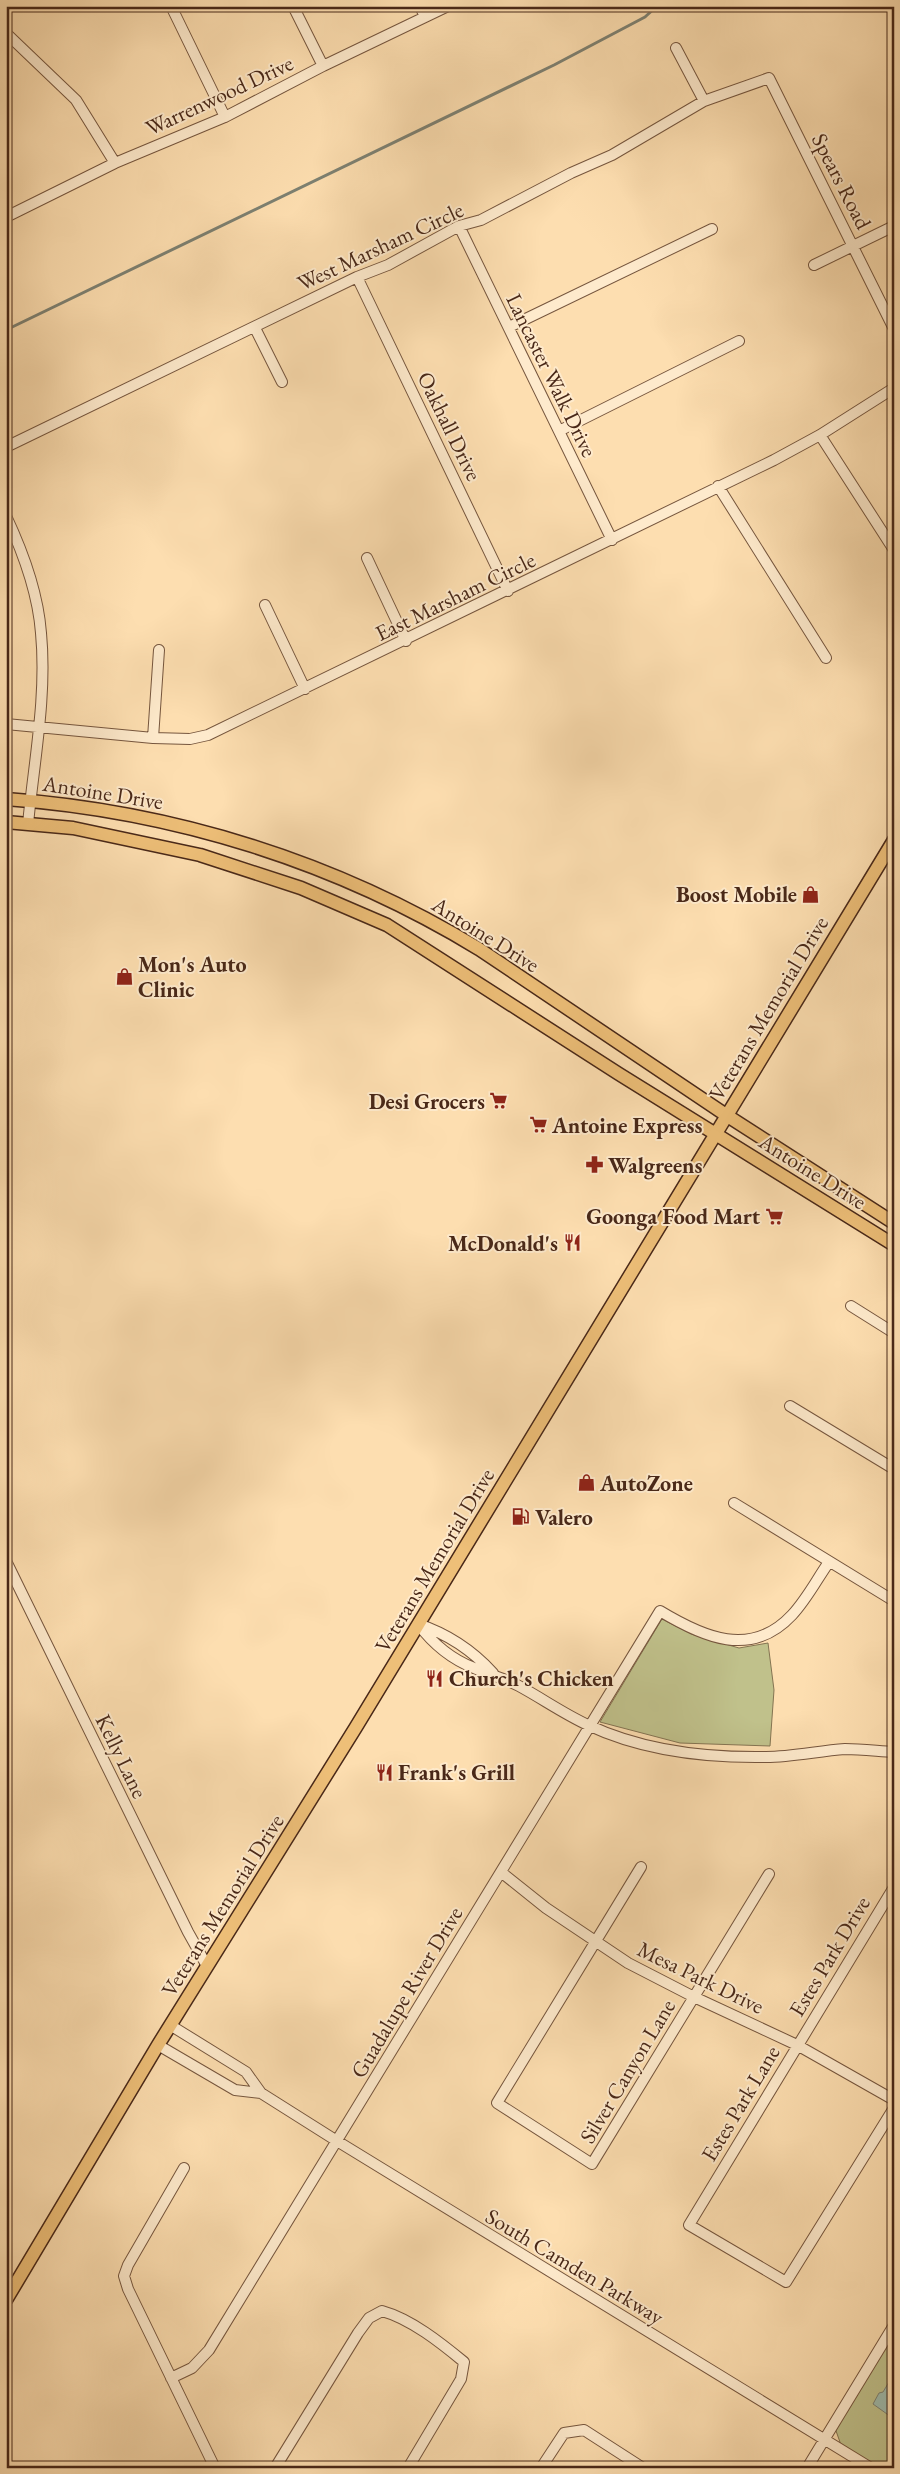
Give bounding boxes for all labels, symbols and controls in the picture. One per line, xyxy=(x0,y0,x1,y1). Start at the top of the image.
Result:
street label: Warrenwood Drive xyxy=(141,48,298,142)
street label: Spears Road xyxy=(805,128,878,235)
street label: West Marsham Circle xyxy=(292,195,468,298)
street label: Lancaster Walk Drive xyxy=(499,289,604,462)
street label: Oakhall Drive xyxy=(411,367,489,486)
street label: East Marsham Circle xyxy=(370,545,540,648)
street label: Antoine Drive xyxy=(40,769,166,816)
place label: Boost Mobile xyxy=(676,880,797,909)
shop icon: Boost Mobile xyxy=(801,884,821,904)
street label: Antoine Drive xyxy=(426,889,545,979)
street label: Veterans Memorial Drive xyxy=(702,910,835,1106)
place label: Mon's Auto Clinic xyxy=(138,950,247,1004)
shop icon: Mon's Auto Clinic xyxy=(114,967,134,987)
place label: Desi Grocers xyxy=(369,1087,485,1116)
supermarket icon: Desi Grocers xyxy=(489,1091,509,1111)
place label: Antoine Express xyxy=(551,1111,702,1140)
supermarket icon: Antoine Express xyxy=(528,1115,548,1135)
street label: Antoine Drive xyxy=(753,1126,872,1216)
place label: Walgreens xyxy=(608,1151,703,1180)
pharmacy icon: Walgreens xyxy=(584,1155,604,1175)
place label: Goonga Food Mart xyxy=(586,1202,761,1231)
supermarket icon: Goonga Food Mart xyxy=(764,1206,784,1226)
place label: McDonald's xyxy=(448,1229,558,1258)
restaurant icon: McDonald's xyxy=(562,1233,582,1253)
street label: Veterans Memorial Drive xyxy=(368,1462,501,1658)
place label: AutoZone xyxy=(599,1469,693,1498)
shop icon: AutoZone xyxy=(576,1473,596,1493)
place label: Valero xyxy=(535,1503,593,1532)
fuel station icon: Valero xyxy=(511,1507,531,1527)
place label: Church's Chicken xyxy=(449,1664,614,1693)
restaurant icon: Church's Chicken xyxy=(425,1668,445,1688)
street label: Kelly Lane xyxy=(89,1709,154,1803)
place label: Frank's Grill xyxy=(398,1758,515,1787)
restaurant icon: Frank's Grill xyxy=(374,1762,394,1782)
street label: Veterans Memorial Drive xyxy=(154,1808,291,2002)
street label: Estes Park Drive xyxy=(782,1890,877,2022)
street label: Guadalupe River Drive xyxy=(344,1901,469,2083)
street label: Mesa Park Drive xyxy=(633,1934,769,2021)
street label: Silver Canyon Lane xyxy=(573,1993,682,2149)
street label: Estes Park Lane xyxy=(694,2040,787,2167)
street label: South Camden Parkway xyxy=(480,2202,670,2331)

